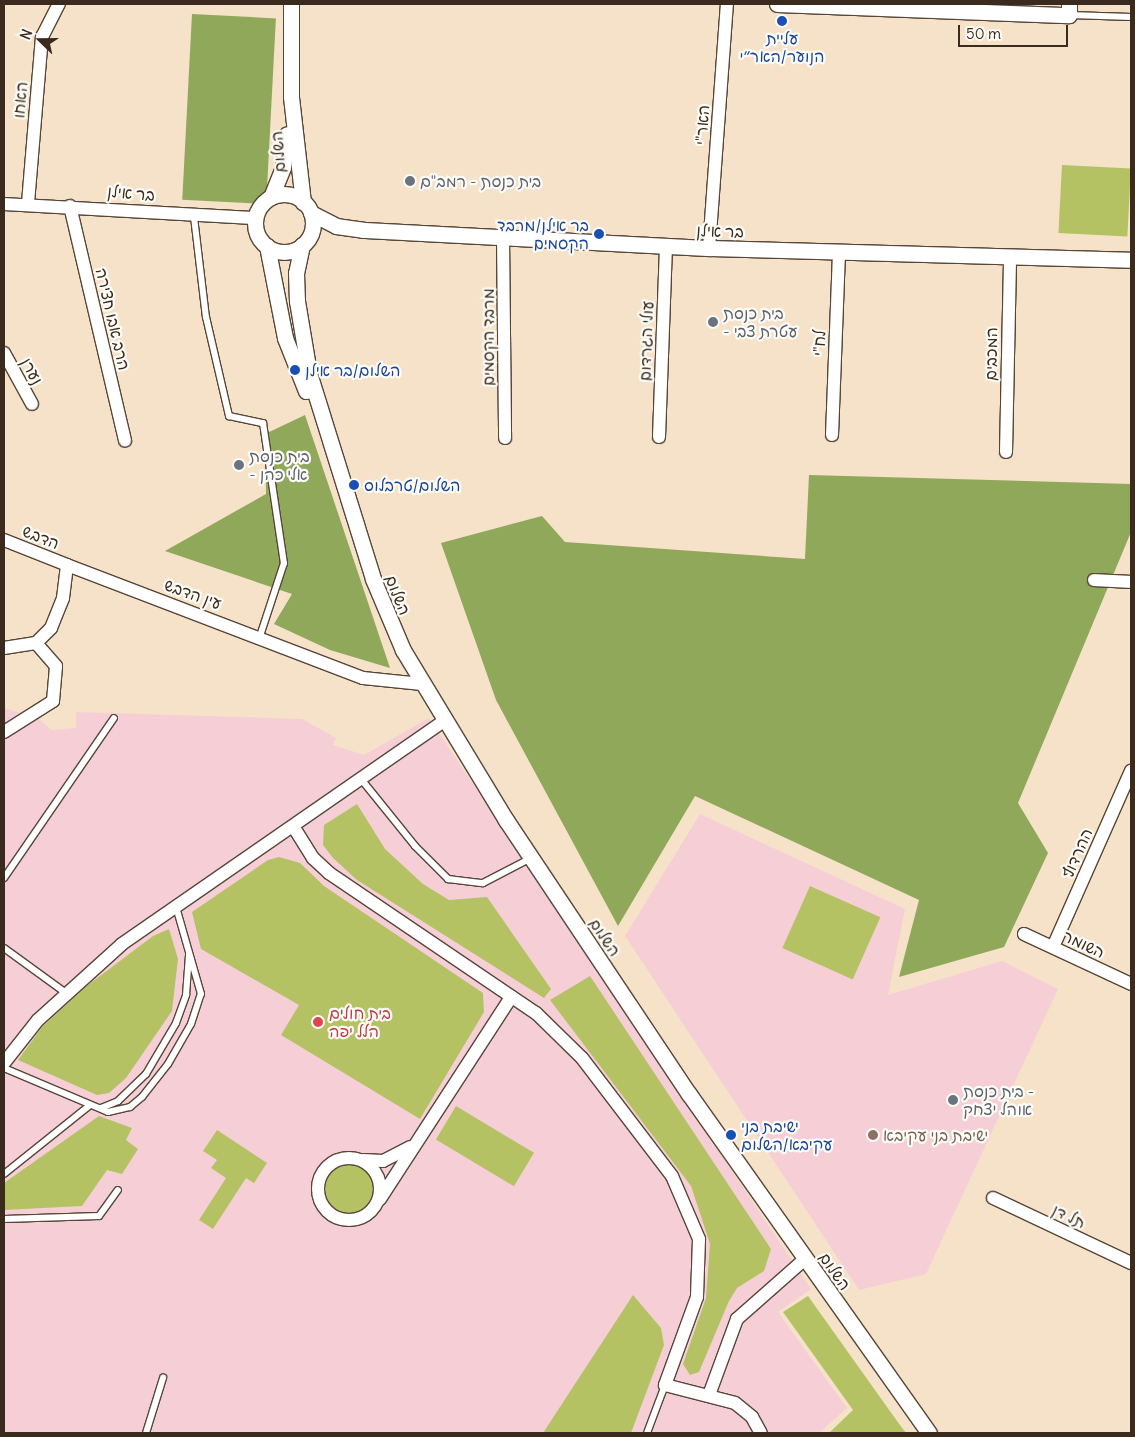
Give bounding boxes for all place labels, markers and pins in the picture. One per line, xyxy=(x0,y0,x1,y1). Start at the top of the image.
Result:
marker: עליית הנוער/האר״י xyxy=(776,15,788,27)
place label: עליית הנוער/האר״י xyxy=(740,28,824,66)
place label: בית כנסת - רמב"ם xyxy=(420,171,541,191)
marker: בית כנסת - רמב"ם xyxy=(404,175,416,187)
place label: בר אילן/מרבד הקסמים xyxy=(497,215,589,253)
marker: בר אילן/מרבד הקסמים xyxy=(593,228,605,240)
place label: בית כנסת - עטרת צבי xyxy=(723,303,797,341)
marker: בית כנסת - עטרת צבי xyxy=(707,316,719,328)
place label: השלום/בר אילן xyxy=(305,360,400,380)
marker: השלום/בר אילן xyxy=(289,364,301,376)
place label: בית כנסת - אלי כהן xyxy=(249,446,310,484)
marker: בית כנסת - אלי כהן xyxy=(233,459,245,471)
place label: השלום/טרבלוס xyxy=(364,475,460,495)
marker: השלום/טרבלוס xyxy=(348,479,360,491)
place label: בית חולים הלל יפה xyxy=(329,1003,391,1041)
marker: בית חולים הלל יפה xyxy=(311,1015,325,1029)
place label: בית כנסת - אוהל יצחק xyxy=(963,1081,1034,1119)
marker: בית כנסת - אוהל יצחק xyxy=(947,1094,959,1106)
place label: ישיבת בני עקיבא/השלום xyxy=(741,1116,832,1154)
place label: ישיבת בני עקיבא xyxy=(883,1125,988,1145)
marker: ישיבת בני עקיבא/השלום xyxy=(725,1129,737,1141)
marker: ישיבת בני עקיבא xyxy=(867,1129,879,1141)

